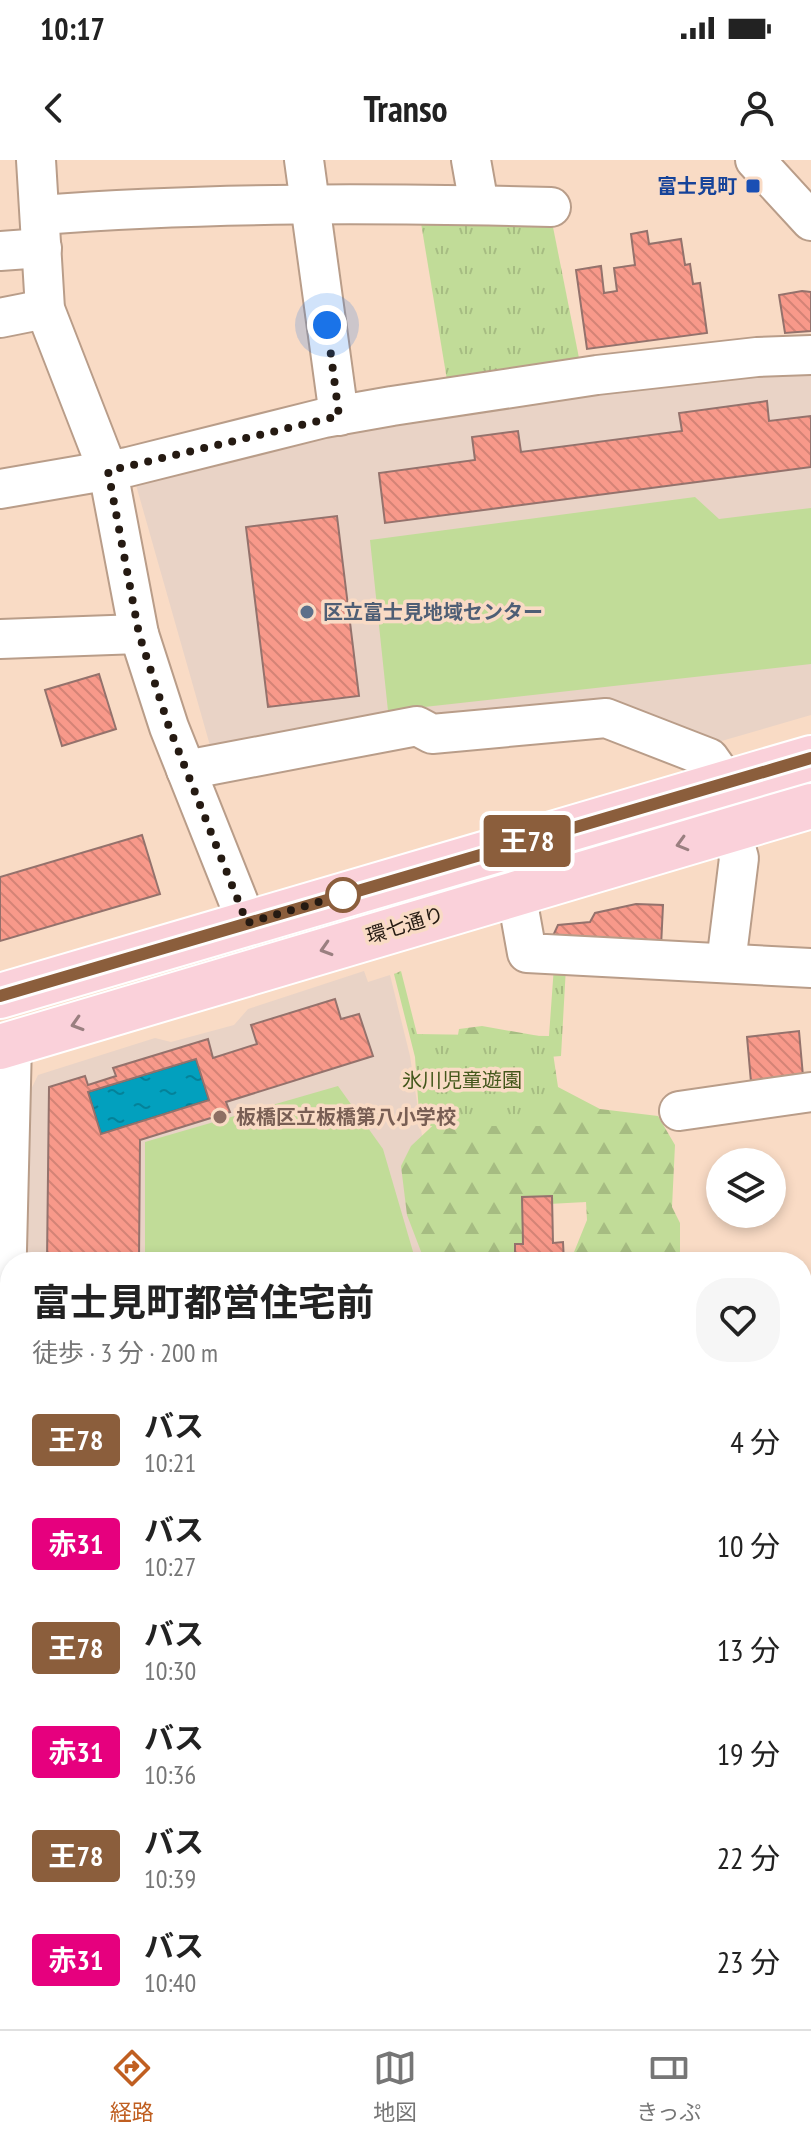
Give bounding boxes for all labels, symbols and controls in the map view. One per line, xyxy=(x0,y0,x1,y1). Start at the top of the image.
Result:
text: 10:17 xyxy=(40,9,105,48)
text: Transo xyxy=(363,85,448,132)
icon: back xyxy=(32,86,76,130)
icon: person xyxy=(735,86,779,130)
place label: 富士見町 xyxy=(657,173,737,199)
marker: 富士見町 xyxy=(744,177,762,195)
your location xyxy=(307,305,347,345)
place label: 区立富士見地域センター xyxy=(323,599,543,625)
marker: 区立富士見地域センター xyxy=(298,603,316,621)
line badge: 王78 xyxy=(481,815,573,867)
text: 王78 xyxy=(500,822,554,859)
one-way arrow xyxy=(676,835,690,851)
unlabelled marker xyxy=(326,878,360,912)
street label: 環七通り xyxy=(363,901,447,949)
one-way arrow xyxy=(319,940,333,956)
one-way arrow xyxy=(70,1015,84,1031)
park label: 氷川児童遊園 xyxy=(402,1067,522,1093)
place label: 板橋区立板橋第八小学校 xyxy=(236,1104,456,1130)
marker: 板橋区立板橋第八小学校 xyxy=(211,1108,229,1126)
map controls xyxy=(706,1148,786,1228)
button: layers xyxy=(706,1148,786,1228)
text: 富士見町都営住宅前 xyxy=(32,1277,374,1326)
button: heart xyxy=(696,1278,780,1362)
text: 徒歩 · 3 分 · 200 m xyxy=(32,1336,218,1369)
text: バス xyxy=(144,1406,204,1445)
text: 王78 xyxy=(49,1421,103,1458)
text: 4 分 xyxy=(730,1422,780,1461)
text: 10:21 xyxy=(144,1446,196,1479)
text: バス xyxy=(144,1510,204,1549)
text: 赤31 xyxy=(49,1525,103,1562)
text: 10 分 xyxy=(717,1526,780,1565)
text: 10:27 xyxy=(144,1550,196,1583)
text: バス xyxy=(144,1614,204,1653)
text: 王78 xyxy=(49,1629,103,1666)
text: 13 分 xyxy=(717,1630,780,1669)
text: 10:30 xyxy=(144,1654,196,1687)
text: バス xyxy=(144,1718,204,1757)
text: 赤31 xyxy=(49,1733,103,1770)
text: 19 分 xyxy=(717,1734,780,1773)
text: 10:36 xyxy=(144,1758,196,1791)
text: バス xyxy=(144,1822,204,1861)
text: 王78 xyxy=(49,1837,103,1874)
text: 22 分 xyxy=(717,1838,780,1877)
text: 10:39 xyxy=(144,1862,196,1895)
text: バス xyxy=(144,1926,204,1965)
text: 赤31 xyxy=(49,1941,103,1978)
text: 23 分 xyxy=(717,1942,780,1981)
text: 10:40 xyxy=(144,1966,196,1999)
tab: 経路 xyxy=(110,2046,154,2126)
tab: 地図 xyxy=(373,2046,417,2126)
tab: きっぷ xyxy=(636,2046,701,2126)

